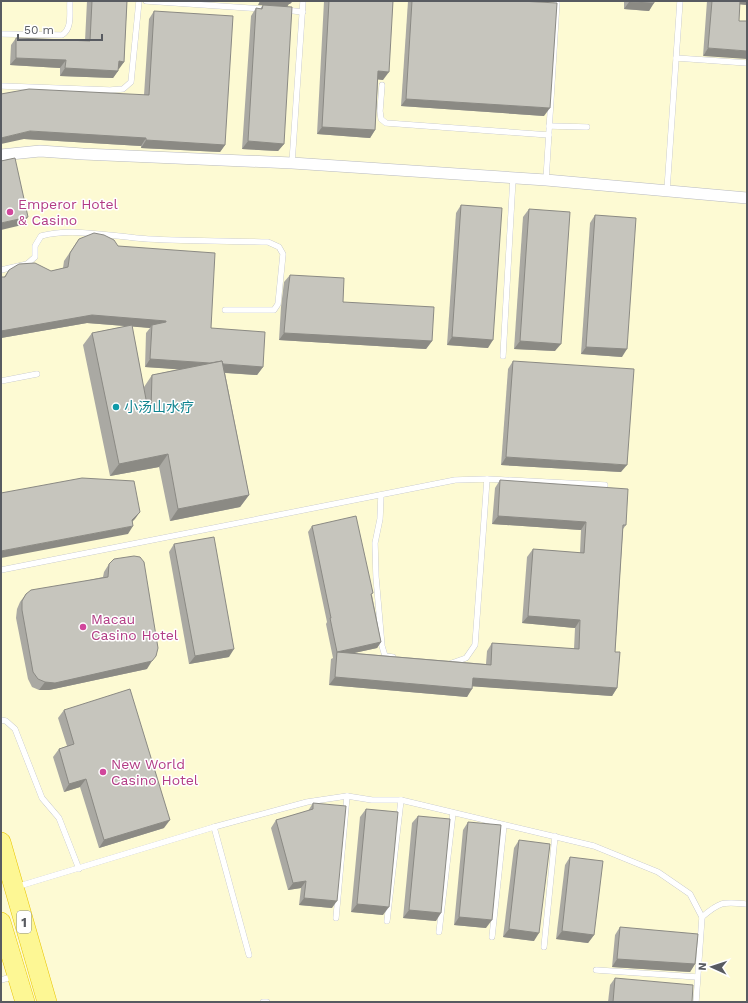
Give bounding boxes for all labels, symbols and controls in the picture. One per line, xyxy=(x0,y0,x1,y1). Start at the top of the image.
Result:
scale bar xyxy=(18,16,102,42)
text: 50 m xyxy=(24,23,54,37)
place label: Emperor Hotel & Casino xyxy=(18,196,119,228)
marker: Emperor Hotel & Casino xyxy=(5,207,15,217)
place label: 小汤山水疗 xyxy=(124,399,194,415)
marker: 小汤山水疗 xyxy=(111,402,121,412)
place label: Macau Casino Hotel xyxy=(91,611,179,643)
marker: Macau Casino Hotel xyxy=(78,622,88,632)
place label: New World Casino Hotel xyxy=(111,756,199,788)
marker: New World Casino Hotel xyxy=(98,767,108,777)
road number: 1 xyxy=(17,911,31,933)
north arrow xyxy=(692,947,732,987)
text: N xyxy=(696,962,709,971)

